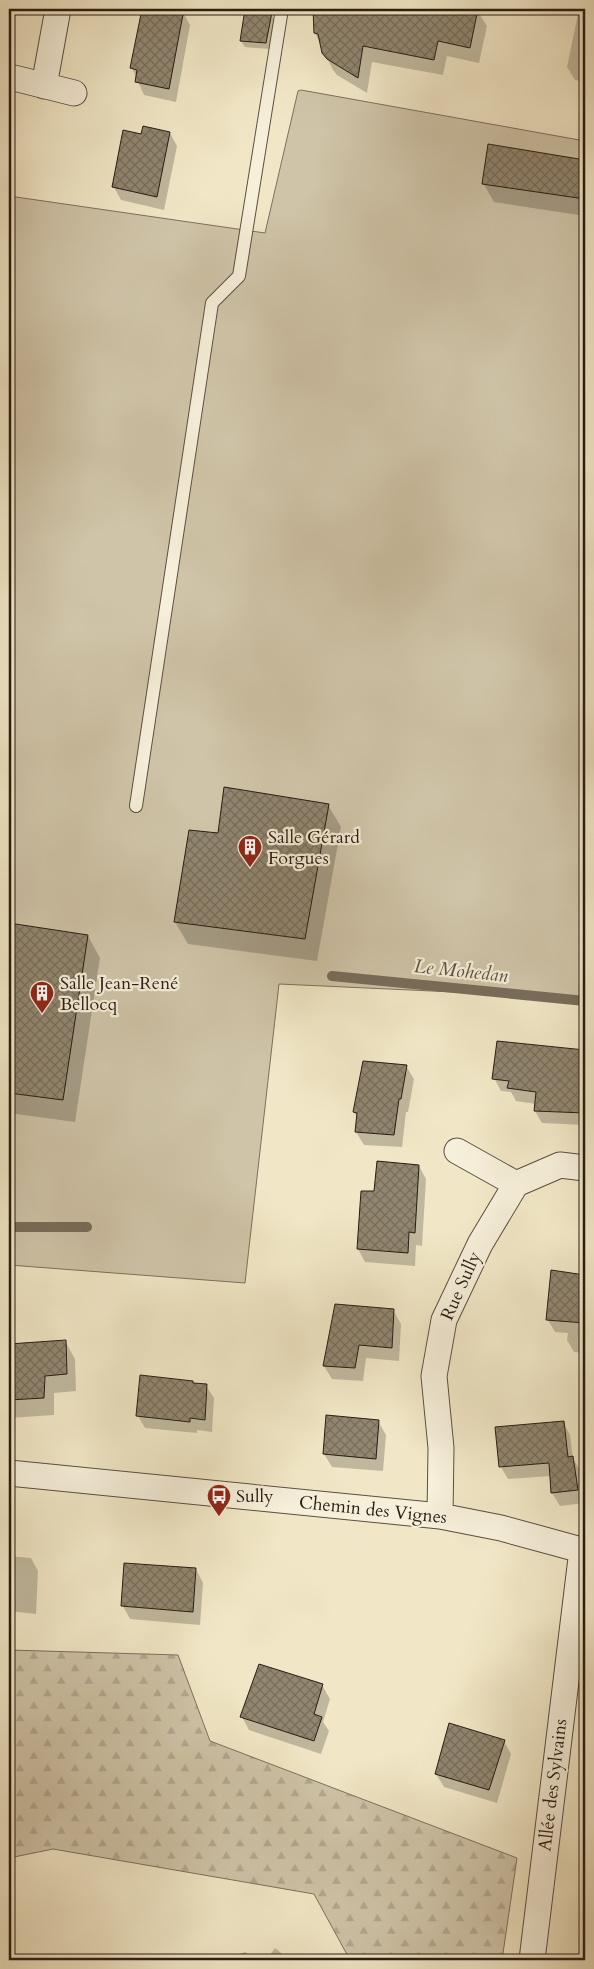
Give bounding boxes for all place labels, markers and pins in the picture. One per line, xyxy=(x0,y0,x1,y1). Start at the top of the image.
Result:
place label: Salle Gérard Forgues xyxy=(268,825,360,871)
building icon: Salle Gérard Forgues xyxy=(237,834,263,868)
place label: Salle Jean-René Bellocq xyxy=(60,971,178,1017)
building icon: Salle Jean-René Bellocq xyxy=(29,980,55,1014)
bus stop icon: Sully xyxy=(206,1483,232,1517)
place label: Sully xyxy=(236,1484,274,1509)

